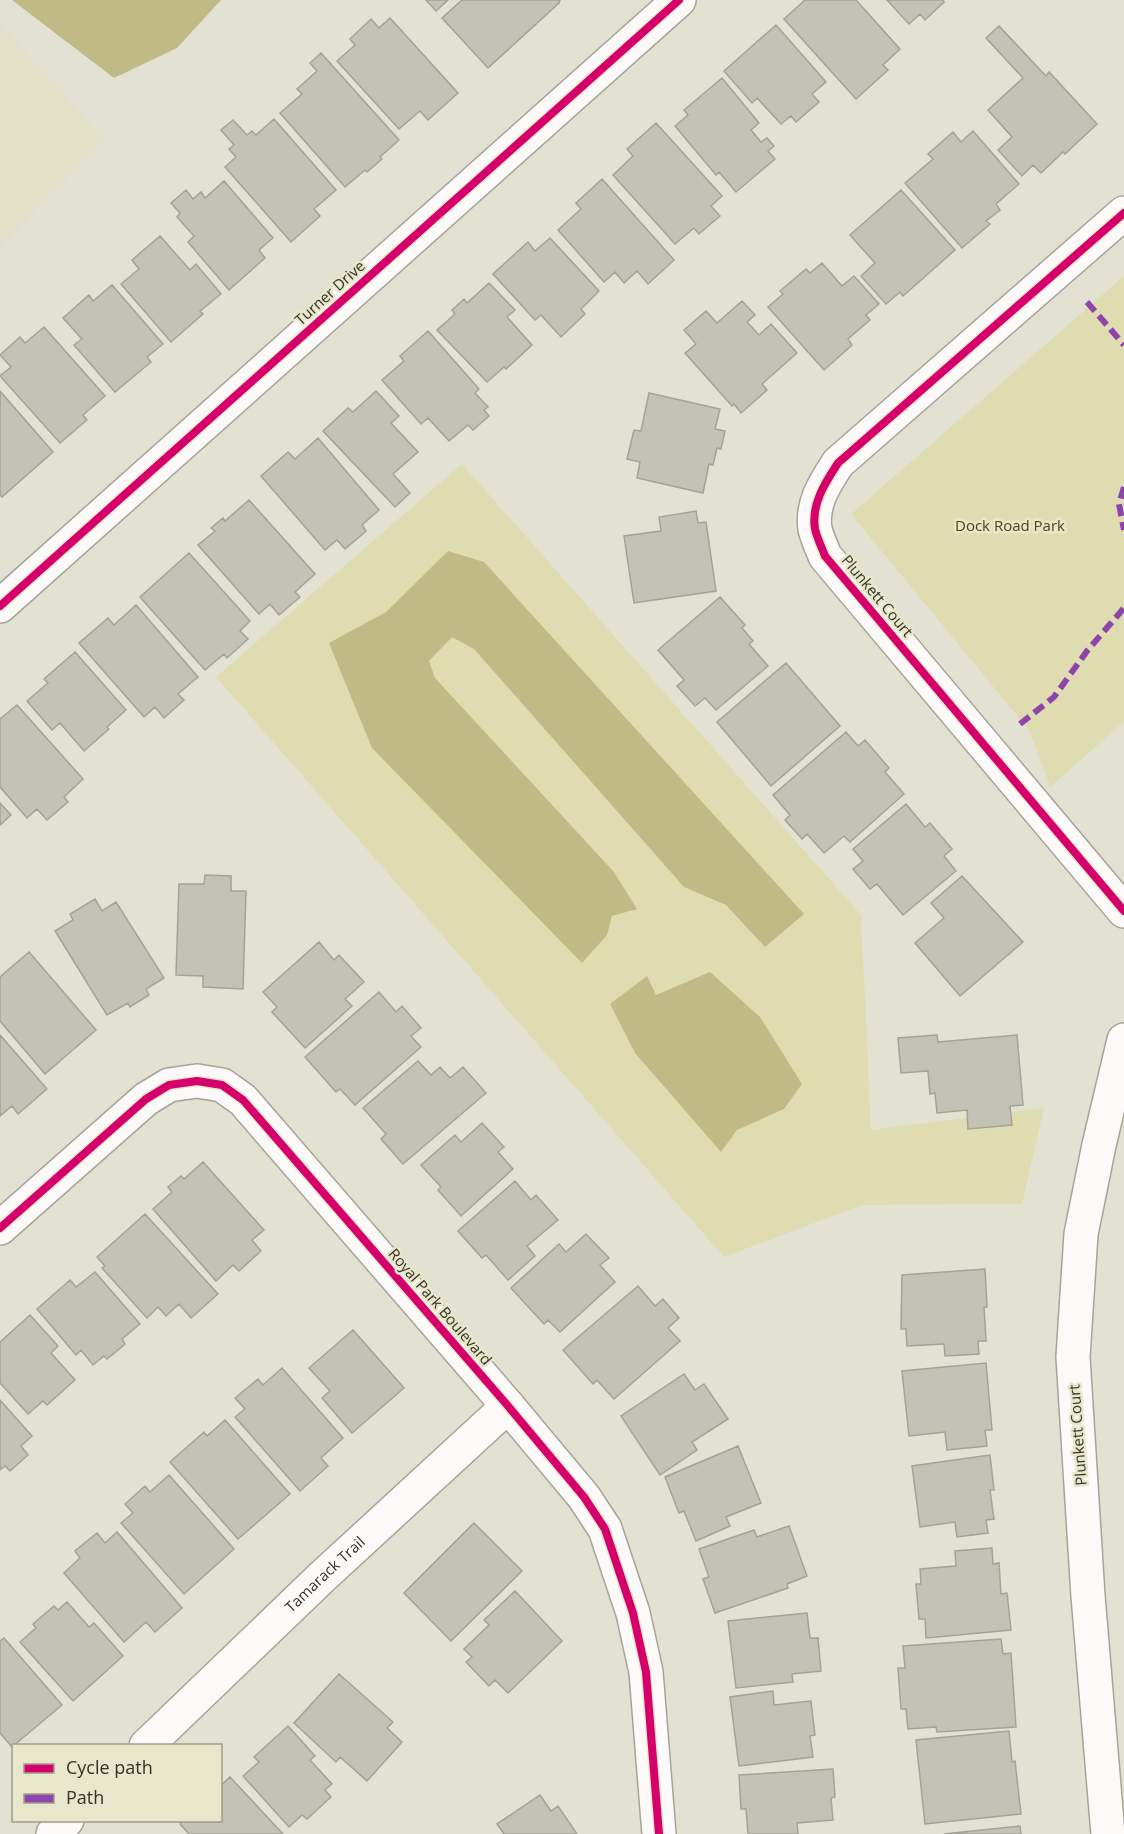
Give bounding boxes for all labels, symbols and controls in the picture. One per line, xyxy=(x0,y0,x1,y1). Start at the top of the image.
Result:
street label: Turner Drive xyxy=(290,255,369,329)
park label: Dock Road Park xyxy=(955,515,1065,535)
street label: Plunkett Court xyxy=(838,550,918,641)
street label: Royal Park Boulevard xyxy=(385,1244,497,1369)
street label: Plunkett Court xyxy=(1063,1384,1091,1486)
street label: Tamarack Trail xyxy=(280,1531,369,1616)
legend xyxy=(12,1744,222,1822)
text: Cycle path xyxy=(66,1755,153,1779)
text: Path xyxy=(66,1785,104,1809)

